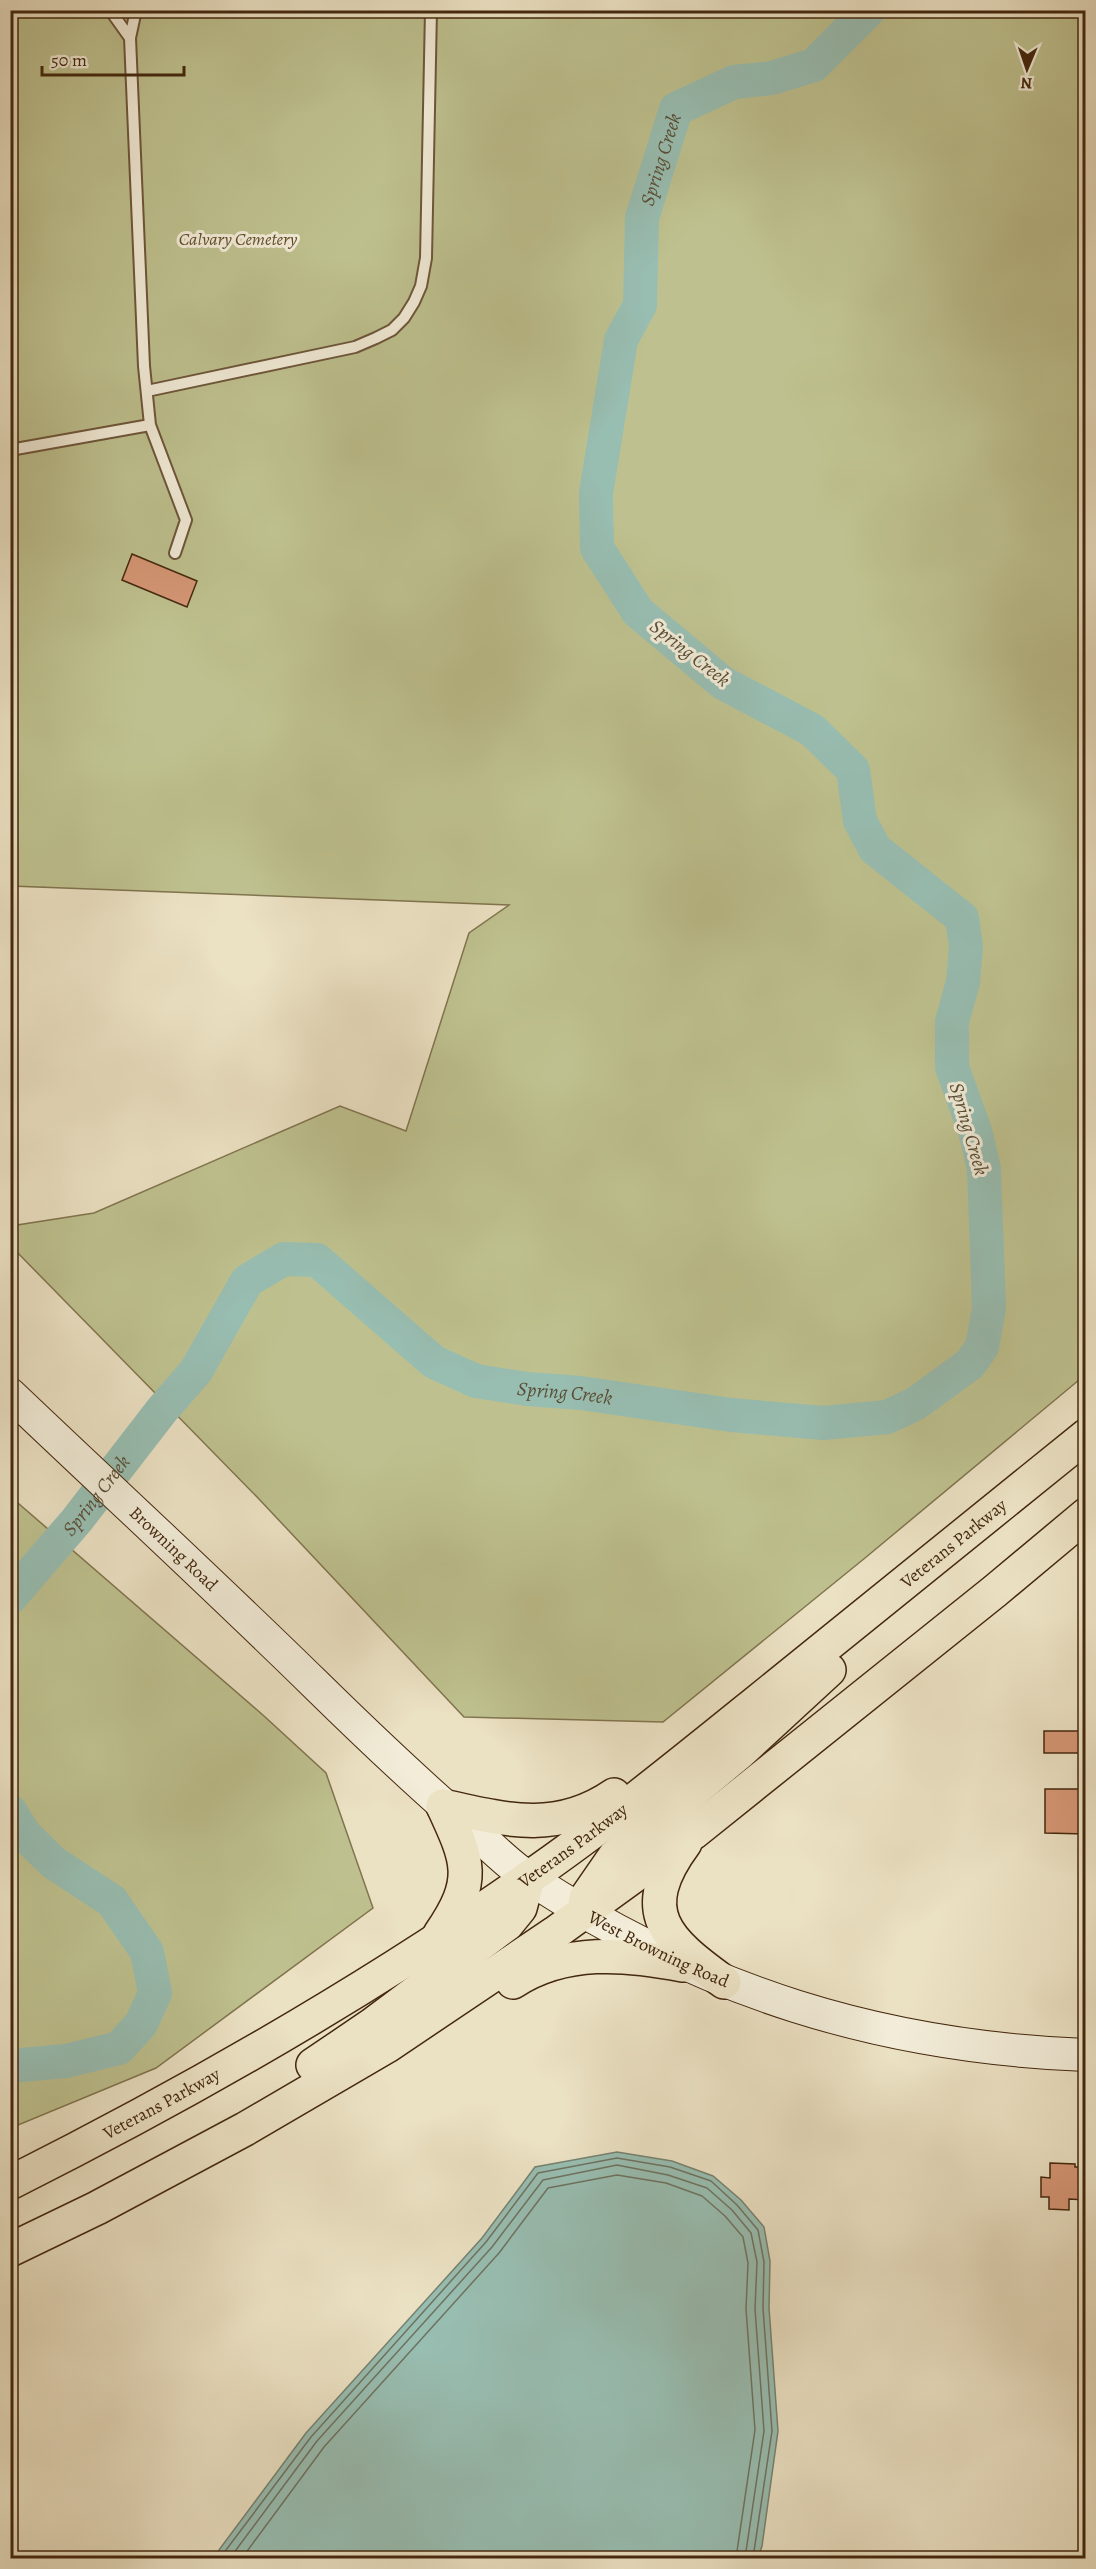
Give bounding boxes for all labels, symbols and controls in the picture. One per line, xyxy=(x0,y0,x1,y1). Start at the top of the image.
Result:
scale bar xyxy=(42,39,184,77)
north arrow xyxy=(997,39,1057,99)
text: 50 m xyxy=(51,48,87,72)
text: N xyxy=(1020,72,1033,94)
water label: Spring Creek xyxy=(633,110,687,209)
park label: Calvary Cemetery xyxy=(179,227,297,251)
water label: Spring Creek xyxy=(644,613,736,693)
water label: Spring Creek xyxy=(943,1079,995,1179)
water label: Spring Creek xyxy=(515,1374,614,1411)
water label: Spring Creek xyxy=(56,1449,136,1541)
street label: Veterans Parkway xyxy=(895,1493,1012,1594)
street label: Browning Road xyxy=(124,1501,223,1596)
street label: Veterans Parkway xyxy=(513,1797,633,1894)
street label: West Browning Road xyxy=(583,1904,733,1993)
street label: Veterans Parkway xyxy=(98,2061,225,2145)

